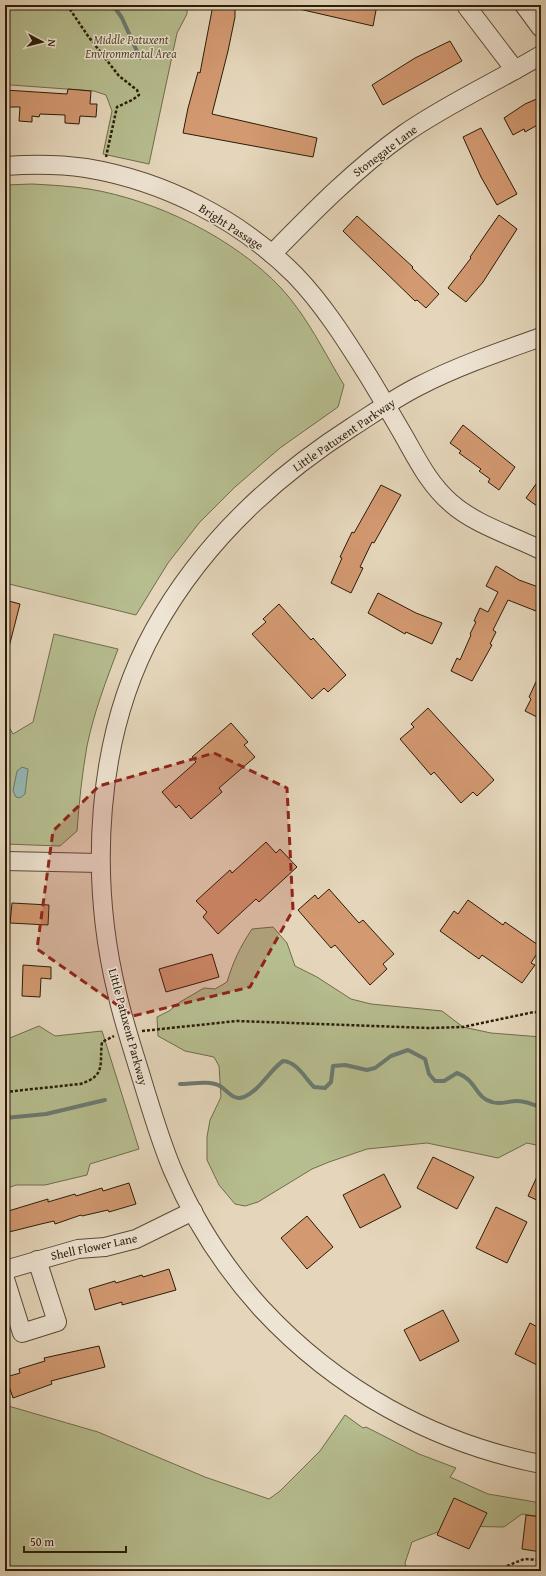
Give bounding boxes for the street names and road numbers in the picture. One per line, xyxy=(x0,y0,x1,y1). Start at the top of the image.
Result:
street label: Stonegate Lane xyxy=(349,121,421,180)
street label: Bright Passage xyxy=(196,199,267,254)
street label: Little Patuxent Parkway xyxy=(289,394,398,475)
street label: Little Patuxent Parkway xyxy=(105,966,152,1087)
street label: Shell Flower Lane xyxy=(49,1229,139,1264)

